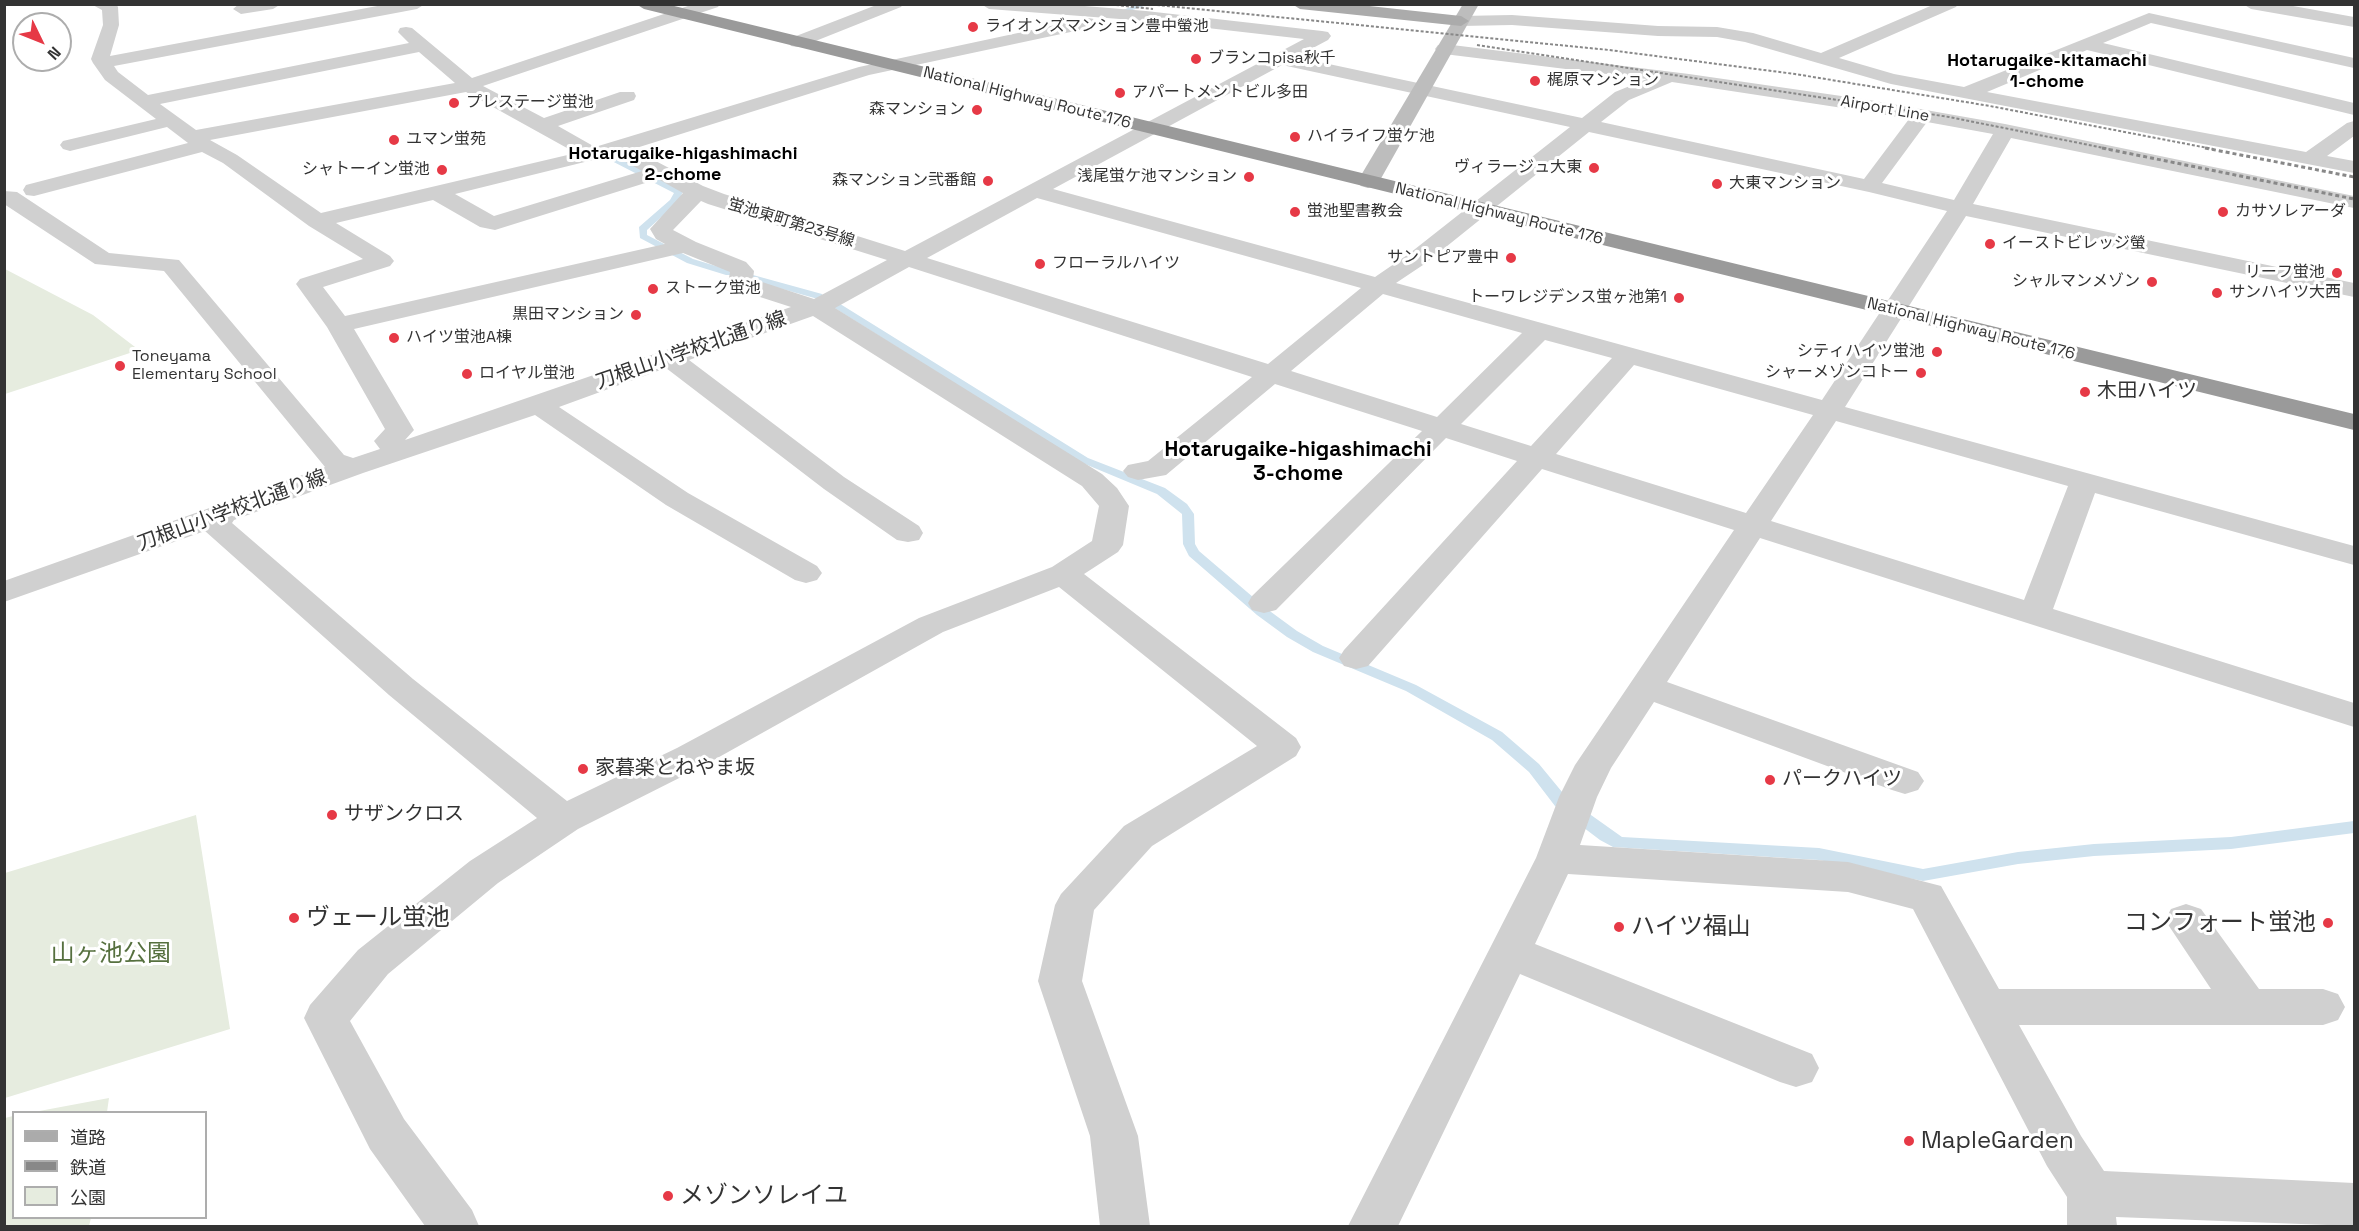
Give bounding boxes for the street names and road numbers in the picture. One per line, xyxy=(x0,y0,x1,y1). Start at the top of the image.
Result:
street label: National Highway Route 176 xyxy=(921,63,1133,133)
street label: Airport Line xyxy=(1839,92,1931,126)
street label: National Highway Route 176 xyxy=(1393,179,1605,249)
street label: 蛍池東町第23号線 xyxy=(725,195,857,251)
street label: National Highway Route 176 xyxy=(1865,294,2077,364)
street label: 刀根山小学校北通り線 xyxy=(593,307,789,395)
street label: 刀根山小学校北通り線 xyxy=(134,466,330,556)

